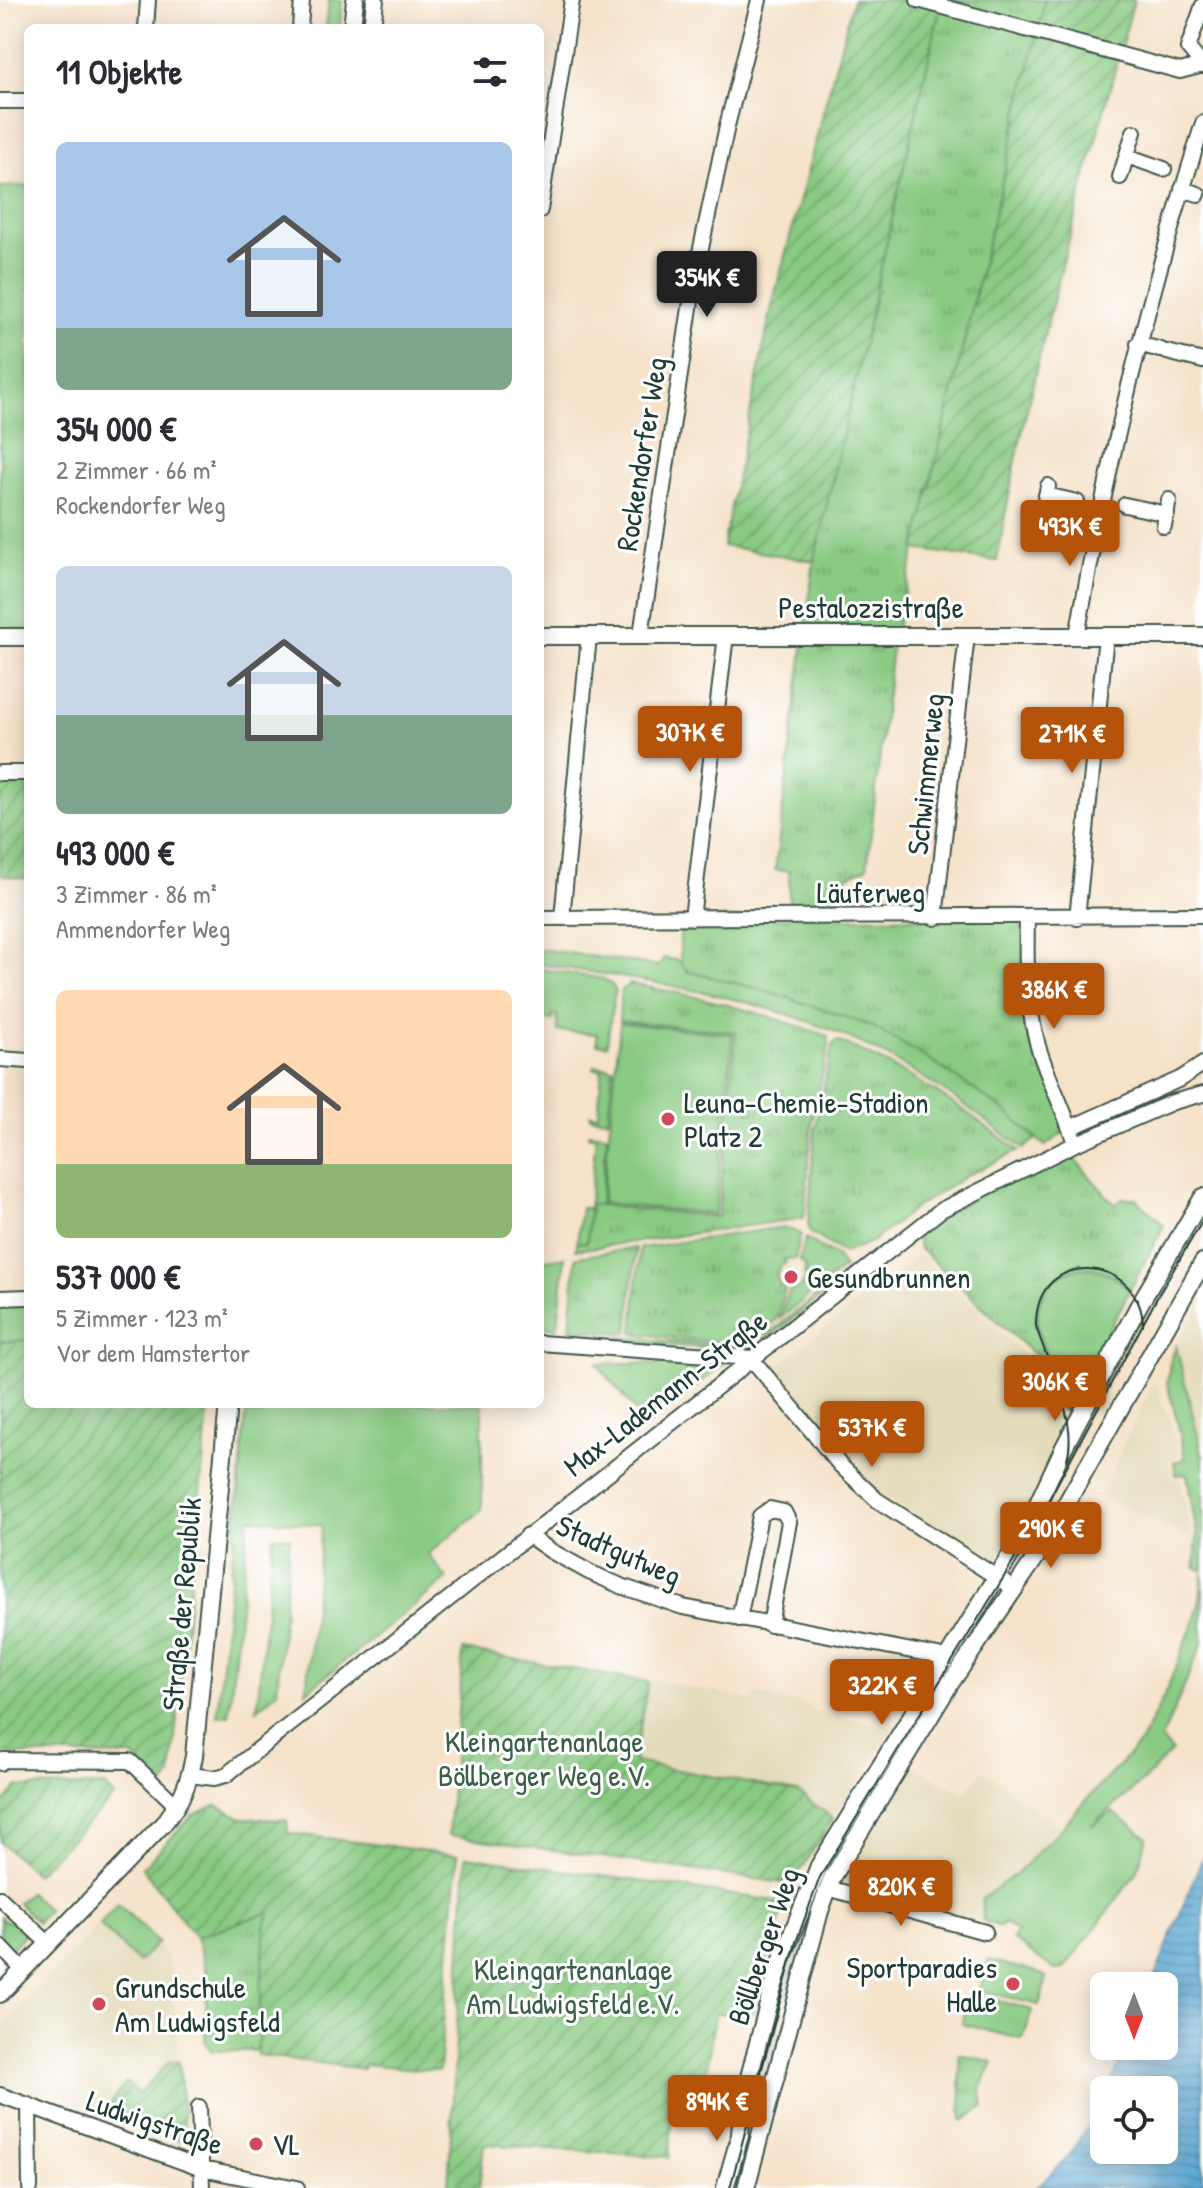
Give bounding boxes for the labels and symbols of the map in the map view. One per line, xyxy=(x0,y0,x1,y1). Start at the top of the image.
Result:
pin: 354K € xyxy=(642,251,772,319)
street label: Rockendorfer Weg xyxy=(606,354,676,554)
pin: 493K € xyxy=(1005,500,1135,568)
street label: Pestalozzistraße xyxy=(778,587,964,627)
street label: Schwimmerweg xyxy=(897,691,953,857)
pin: 307K € xyxy=(625,706,755,774)
pin: 271K € xyxy=(1007,707,1137,775)
street label: Läuferweg xyxy=(817,872,925,912)
pin: 386K € xyxy=(989,963,1119,1031)
place label: Leuna-Chemie-Stadion Platz 2 xyxy=(684,1082,929,1156)
marker: Leuna-Chemie-Stadion Platz 2 xyxy=(659,1110,677,1128)
place label: Gesundbrunnen xyxy=(807,1257,971,1297)
marker: Gesundbrunnen xyxy=(782,1268,800,1286)
street label: Max-Lademann-Straße xyxy=(555,1301,775,1485)
pin: 306K € xyxy=(990,1355,1120,1423)
pin: 537K € xyxy=(807,1401,937,1469)
street label: Straße der Republik xyxy=(152,1496,210,1712)
pin: 290K € xyxy=(986,1502,1116,1570)
street label: Stadtgutweg xyxy=(550,1505,688,1595)
pin: 322K € xyxy=(817,1659,947,1727)
park label: Kleingartenanlage Böllberger Weg e.V. xyxy=(438,1721,650,1795)
pin: 820K € xyxy=(836,1860,966,1928)
street label: Böllberger Weg xyxy=(717,1862,809,2030)
place label: Sportparadies Halle xyxy=(847,1947,997,2021)
park label: Kleingartenanlage Am Ludwigsfeld e.V. xyxy=(466,1949,680,2023)
place label: Grundschule Am Ludwigsfeld xyxy=(115,1967,280,2041)
north arrow xyxy=(1090,1972,1178,2060)
marker: Sportparadies Halle xyxy=(1004,1975,1022,1993)
marker: Grundschule Am Ludwigsfeld xyxy=(90,1995,108,2013)
pin: 894K € xyxy=(652,2075,782,2143)
street label: Ludwigstraße xyxy=(81,2080,229,2164)
place label: VL xyxy=(272,2124,300,2164)
marker: VL xyxy=(247,2135,265,2153)

